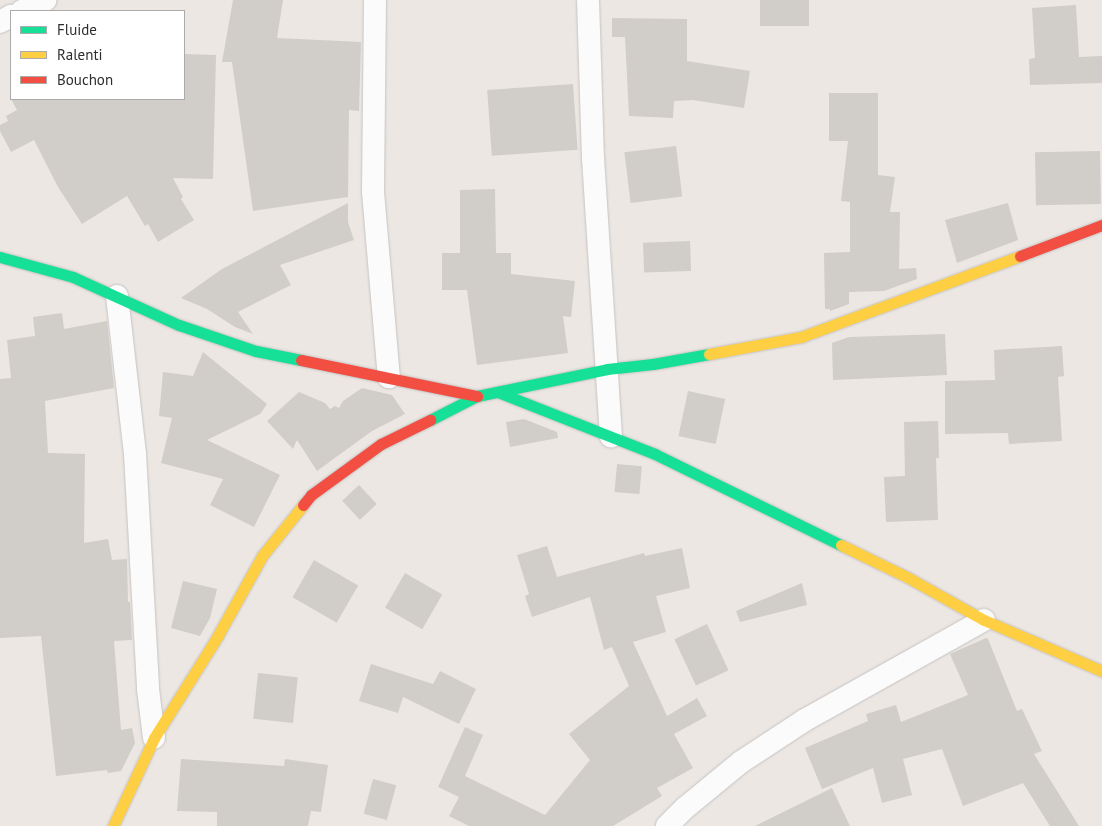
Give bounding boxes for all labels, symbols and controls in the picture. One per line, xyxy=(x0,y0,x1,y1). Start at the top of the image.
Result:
legend xyxy=(10,10,185,100)
text: Fluide xyxy=(57,20,97,39)
text: Ralenti xyxy=(57,45,103,64)
text: Bouchon xyxy=(57,70,113,89)

